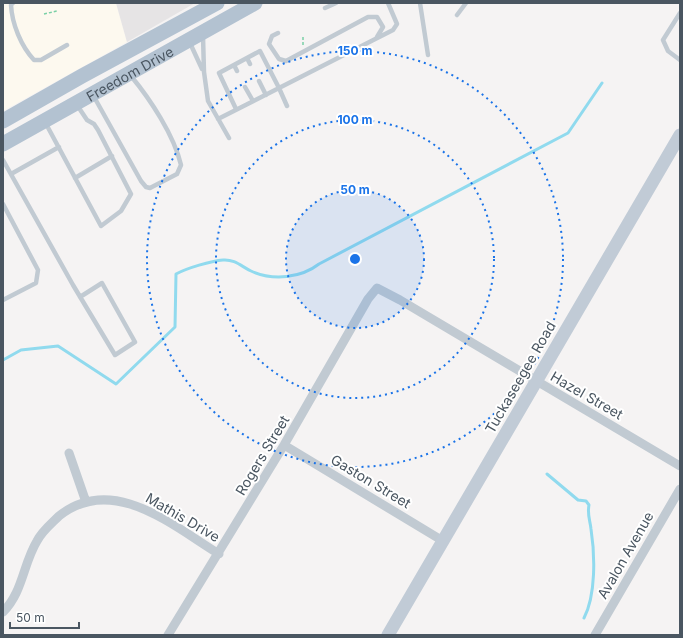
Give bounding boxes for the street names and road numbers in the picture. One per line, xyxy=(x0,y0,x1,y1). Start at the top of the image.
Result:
street label: Freedom Drive xyxy=(83,42,176,104)
street label: Tuckaseegee Road xyxy=(481,318,559,436)
street label: Hazel Street xyxy=(548,367,627,423)
street label: Rogers Street xyxy=(232,412,293,498)
street label: Gaston Street xyxy=(328,450,414,512)
street label: Mathis Drive xyxy=(143,489,223,545)
street label: Avalon Avenue xyxy=(593,509,657,601)

